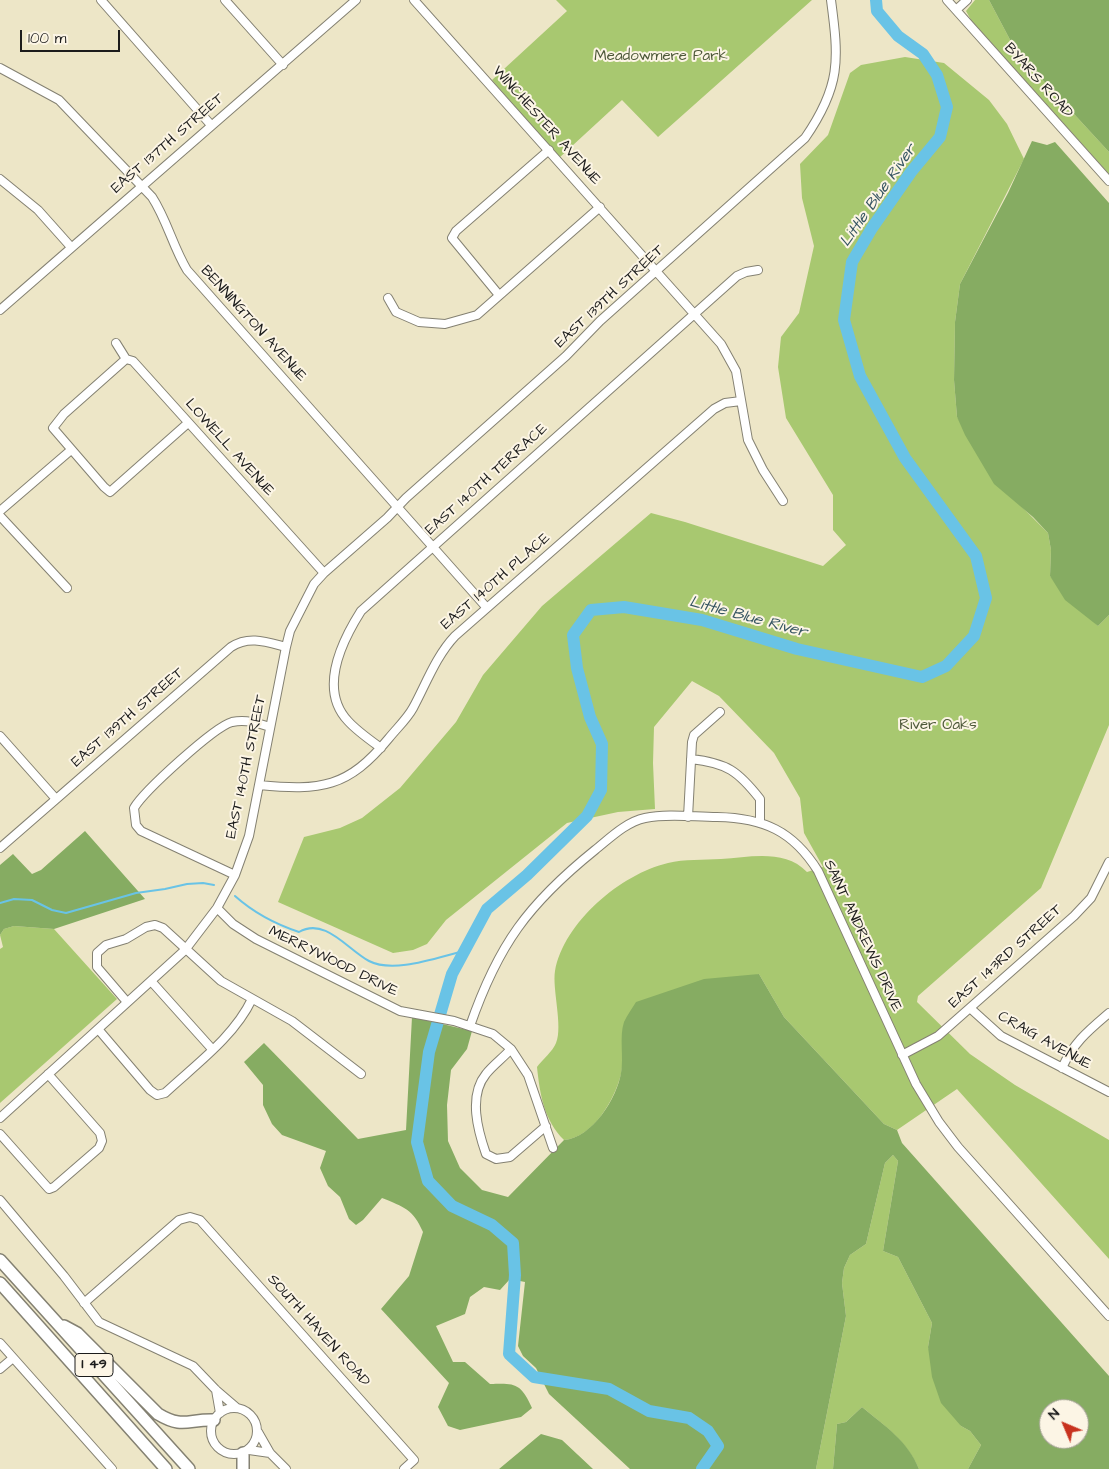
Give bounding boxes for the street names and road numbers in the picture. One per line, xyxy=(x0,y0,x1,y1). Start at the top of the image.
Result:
street label: BYARS ROAD xyxy=(1000,40,1076,122)
street label: WINCHESTER AVENUE xyxy=(488,63,604,189)
street label: EAST 137TH STREET xyxy=(108,90,228,198)
street label: EAST 139TH STREET xyxy=(552,242,668,352)
street label: BENNINGTON AVENUE xyxy=(196,262,310,386)
street label: LOWELL AVENUE xyxy=(181,396,277,500)
street label: EAST 140TH TERRACE xyxy=(422,420,552,540)
street label: EAST 140TH PLACE xyxy=(438,530,554,634)
street label: EAST 139TH STREET xyxy=(68,664,188,772)
street label: EAST 140TH STREET xyxy=(223,694,271,840)
street label: SAINT ANDREWS DRIVE xyxy=(819,857,905,1015)
street label: EAST 143RD STREET xyxy=(946,901,1066,1013)
street label: MERRYWOOD DRIVE xyxy=(265,923,401,1001)
street label: CRAIG AVENUE xyxy=(994,1008,1094,1074)
street label: SOUTH HAVEN ROAD xyxy=(263,1271,373,1391)
road number: I 49 xyxy=(75,1354,113,1376)

